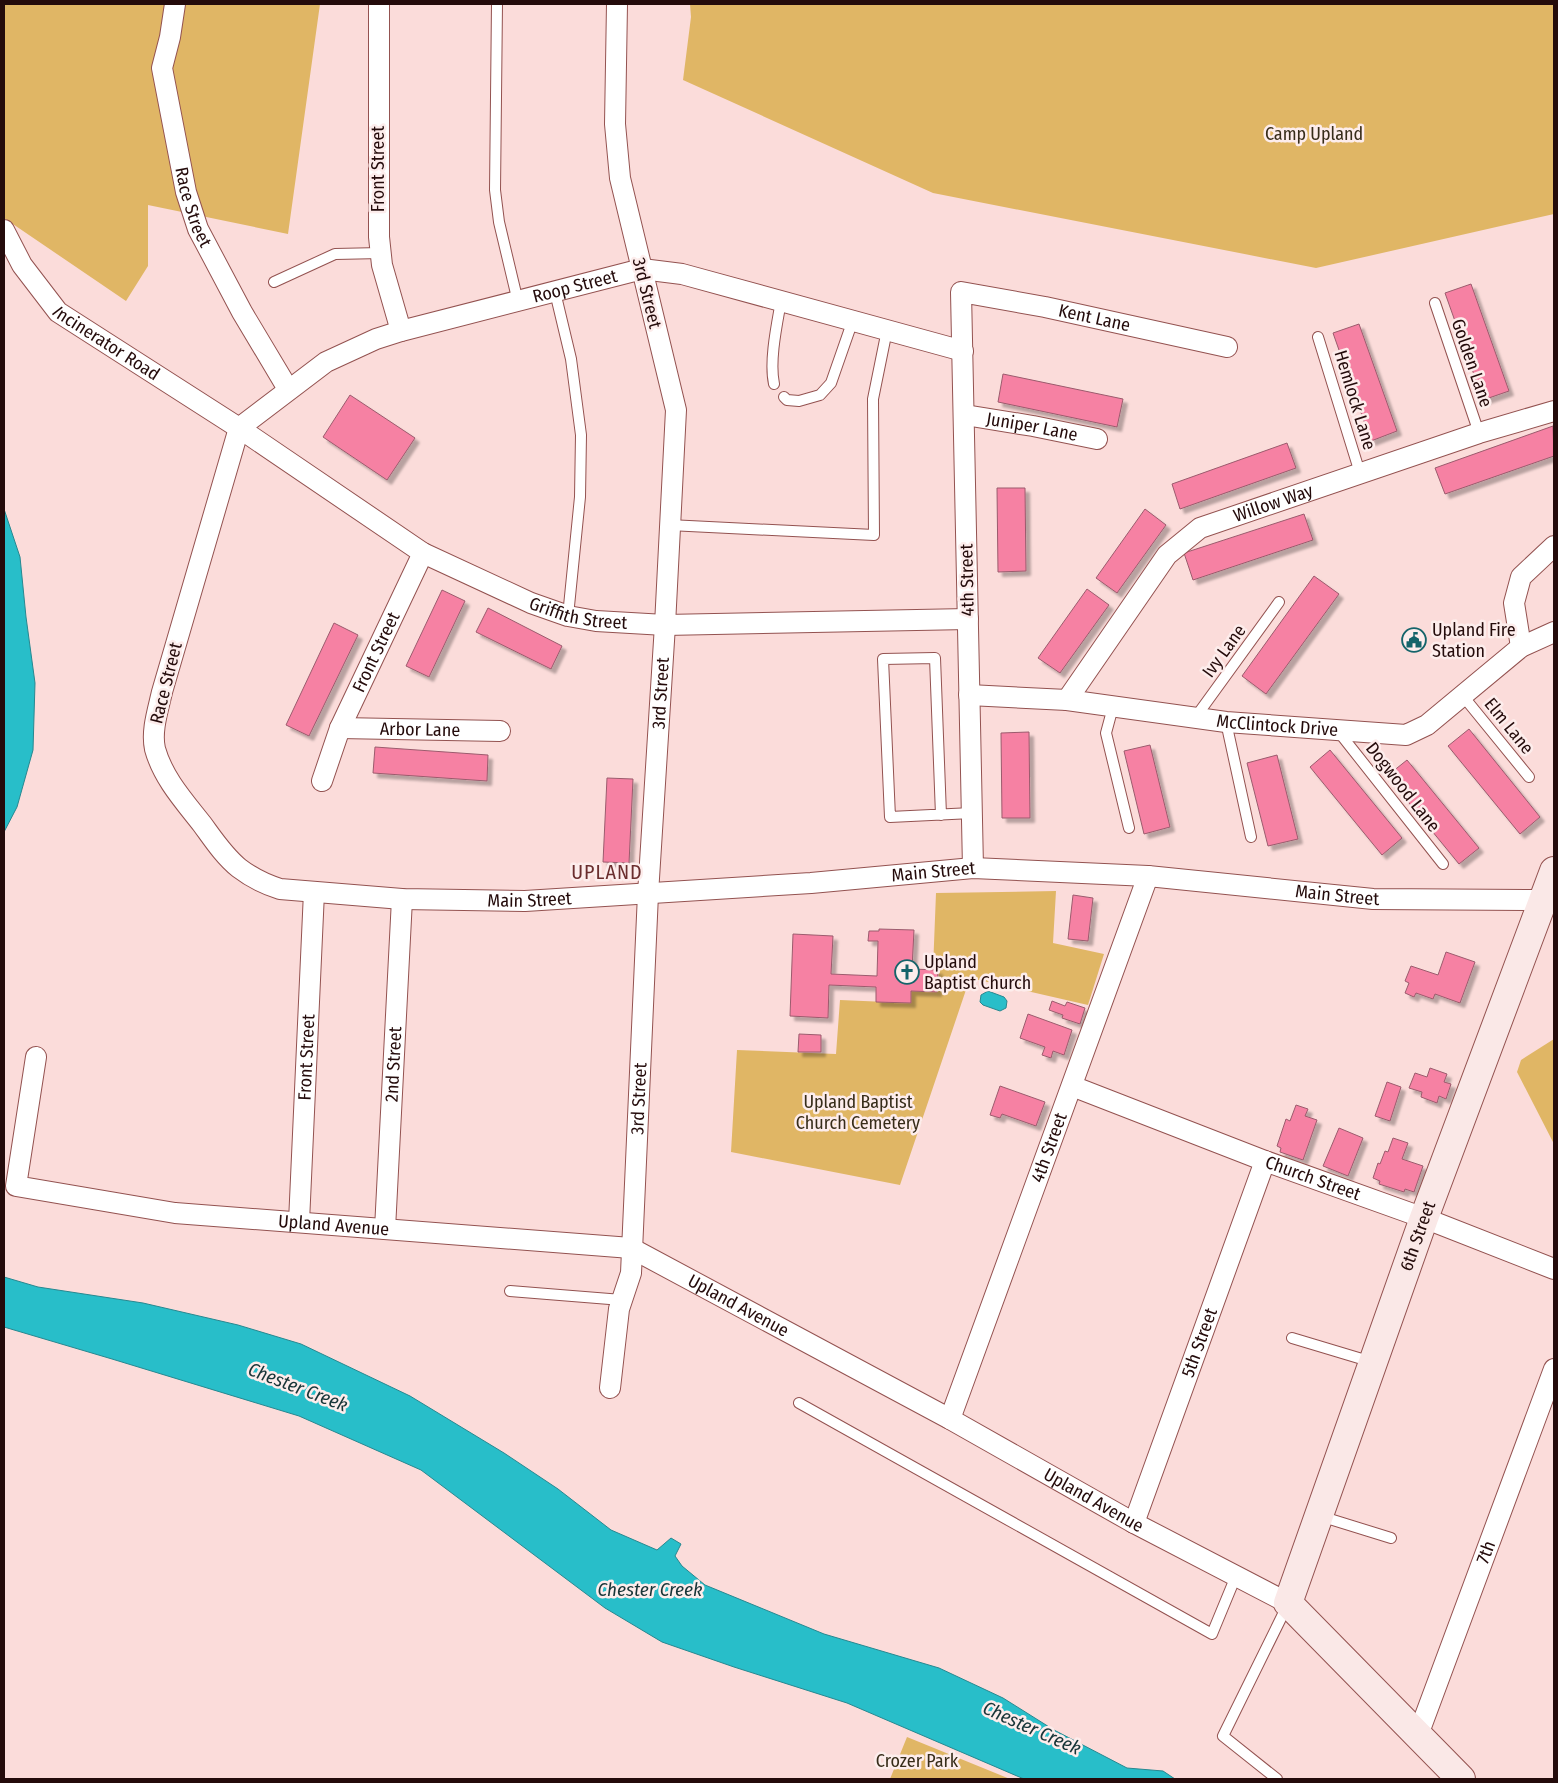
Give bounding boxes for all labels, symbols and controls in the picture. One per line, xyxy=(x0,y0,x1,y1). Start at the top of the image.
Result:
park label: Camp Upland xyxy=(1265,123,1363,145)
street label: Front Street xyxy=(367,126,389,212)
street label: Race Street xyxy=(170,165,217,251)
street label: 3rd Street xyxy=(628,255,666,331)
street label: Roop Street xyxy=(530,265,620,308)
street label: Kent Lane xyxy=(1056,299,1132,336)
street label: Incinerator Road xyxy=(47,302,164,385)
street label: Golden Lane xyxy=(1447,316,1497,410)
street label: Hemlock Lane xyxy=(1329,347,1381,453)
street label: Juniper Lane xyxy=(985,408,1080,446)
street label: Willow Way xyxy=(1230,479,1316,527)
street label: 4th Street xyxy=(955,543,979,616)
street label: Griffith Street xyxy=(526,592,628,634)
street label: Front Street xyxy=(348,608,405,696)
place label: Upland Fire Station xyxy=(1432,619,1516,662)
street label: Ivy Lane xyxy=(1197,620,1251,682)
public building icon: Upland Fire Station xyxy=(1401,627,1427,653)
street label: Race Street xyxy=(145,640,187,726)
street label: 3rd Street xyxy=(647,656,674,730)
street label: Elm Lane xyxy=(1480,693,1538,759)
street label: McClintock Drive xyxy=(1215,710,1339,741)
street label: Arbor Lane xyxy=(380,718,460,741)
street label: Dogwood Lane xyxy=(1361,738,1445,836)
street label: Main Street xyxy=(891,857,977,886)
district label: UPLAND xyxy=(571,860,643,884)
street label: Main Street xyxy=(1294,880,1379,910)
street label: Main Street xyxy=(487,887,572,912)
place label: Upland Baptist Church xyxy=(924,951,1031,994)
church icon: Upland Baptist Church xyxy=(894,959,920,985)
street label: Front Street xyxy=(294,1013,319,1101)
street label: 2nd Street xyxy=(381,1026,406,1103)
street label: 3rd Street xyxy=(626,1062,651,1135)
park label: Upland Baptist Church Cemetery xyxy=(796,1091,920,1134)
street label: 4th Street xyxy=(1026,1109,1072,1185)
street label: Church Street xyxy=(1262,1151,1364,1205)
street label: 6th Street xyxy=(1395,1198,1440,1274)
street label: Upland Avenue xyxy=(277,1210,390,1240)
street label: Upland Avenue xyxy=(684,1270,793,1342)
street label: 5th Street xyxy=(1177,1305,1222,1380)
water label: Chester Creek xyxy=(245,1357,351,1417)
street label: Upland Avenue xyxy=(1040,1463,1147,1537)
street label: 7th xyxy=(1472,1538,1500,1567)
water label: Chester Creek xyxy=(598,1578,702,1601)
water label: Chester Creek xyxy=(979,1696,1085,1760)
park label: Crozer Park xyxy=(876,1750,959,1772)

